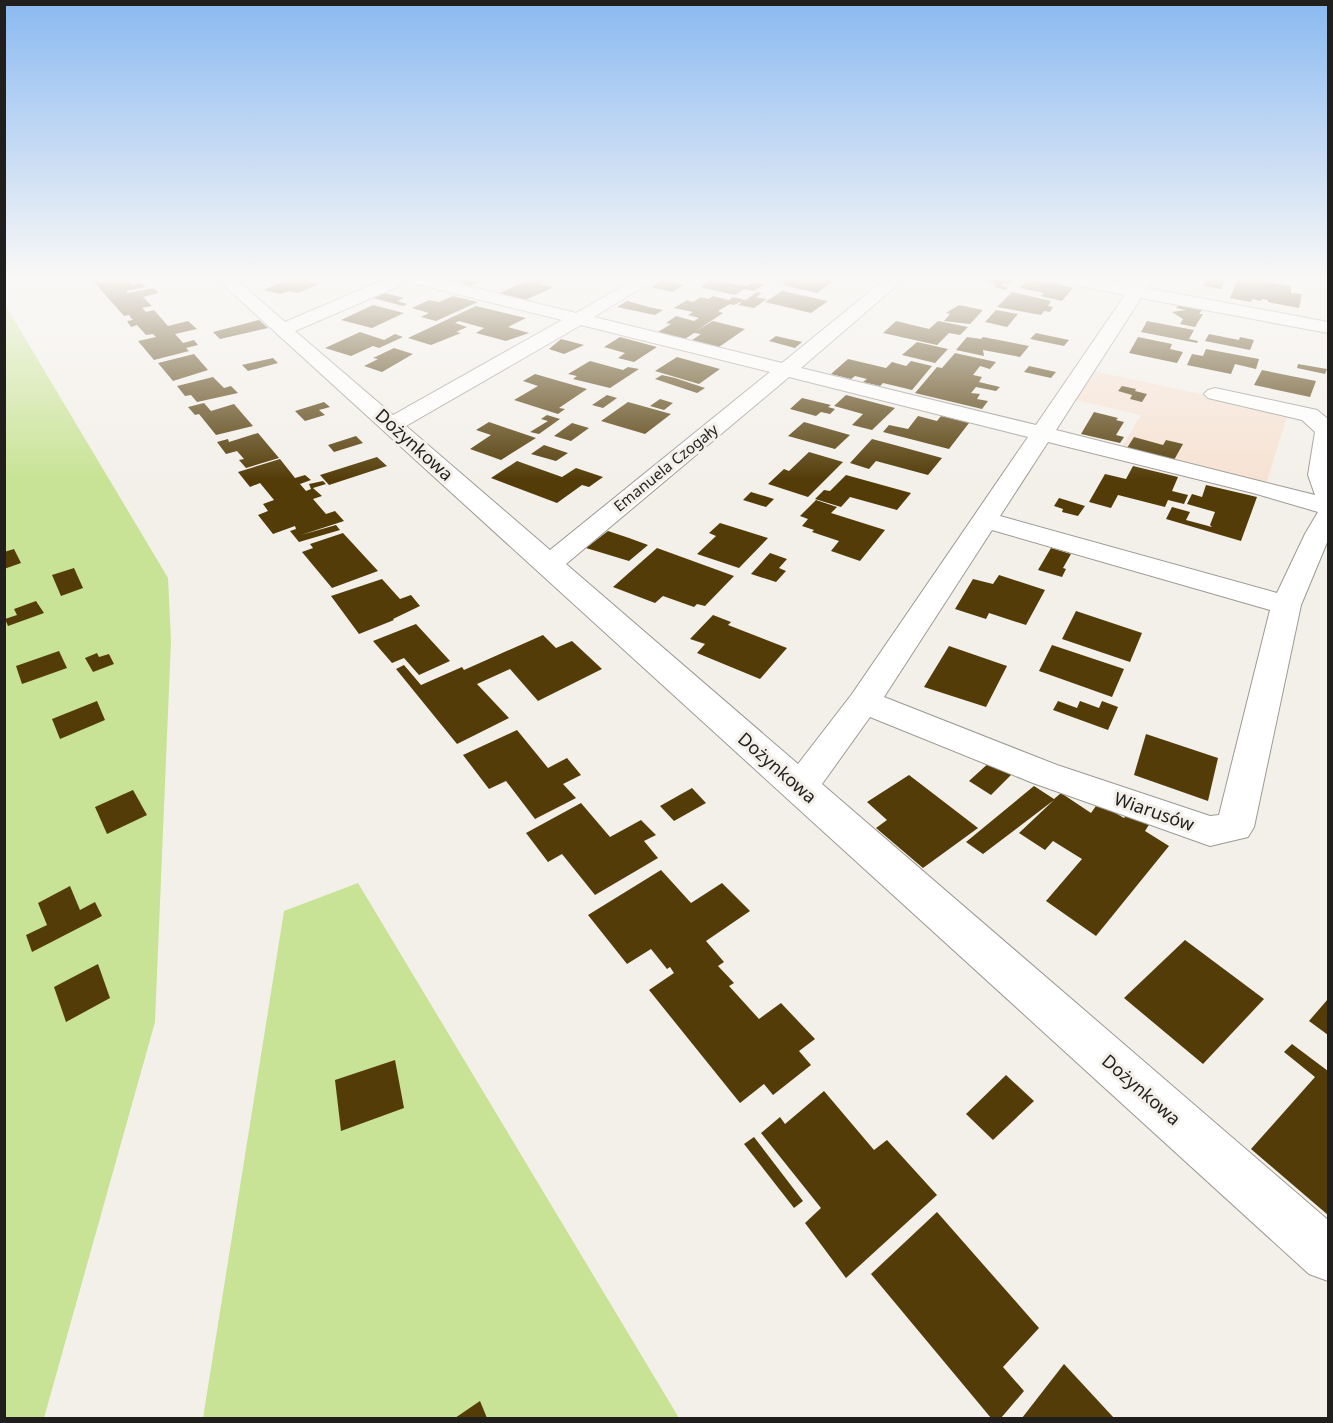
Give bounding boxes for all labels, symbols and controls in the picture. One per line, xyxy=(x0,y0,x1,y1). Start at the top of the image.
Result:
street label: Dożynkowa xyxy=(371,403,459,486)
street label: Emanuela Czogały xyxy=(609,419,722,516)
street label: Dożynkowa xyxy=(733,726,822,808)
street label: Wiarusów xyxy=(1111,786,1198,836)
street label: Dożynkowa xyxy=(1097,1048,1186,1130)

